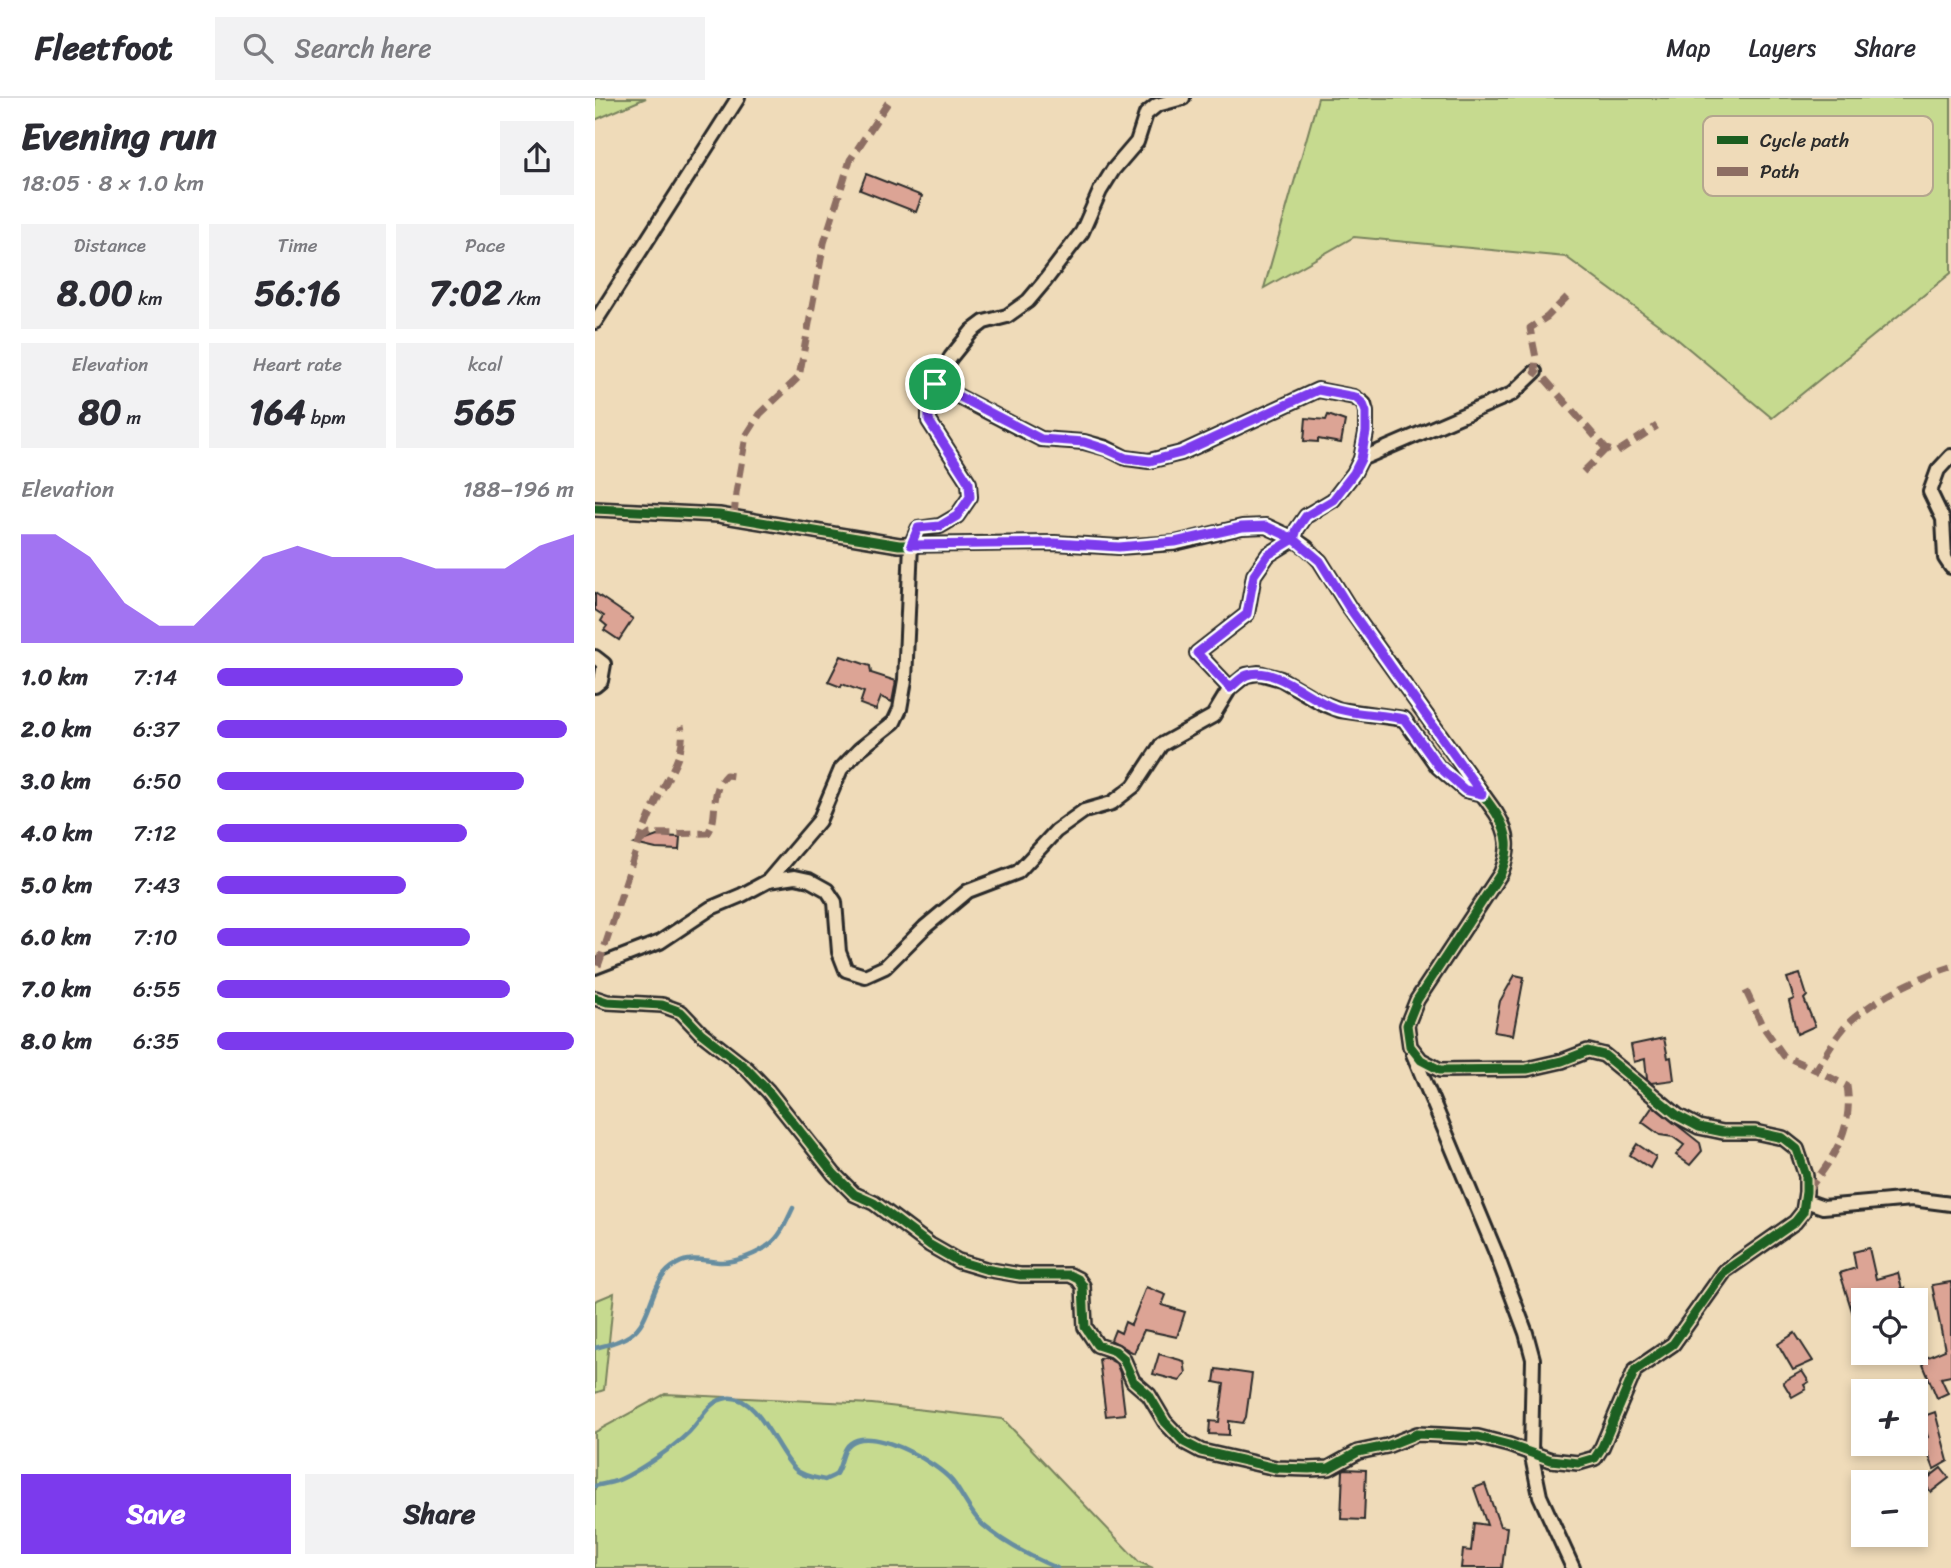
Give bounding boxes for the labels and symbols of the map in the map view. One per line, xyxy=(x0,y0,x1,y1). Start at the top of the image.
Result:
legend xyxy=(1703,116,1933,196)
text: Cycle path xyxy=(1760,124,1849,157)
text: Path xyxy=(1760,155,1799,188)
pin xyxy=(905,354,965,414)

